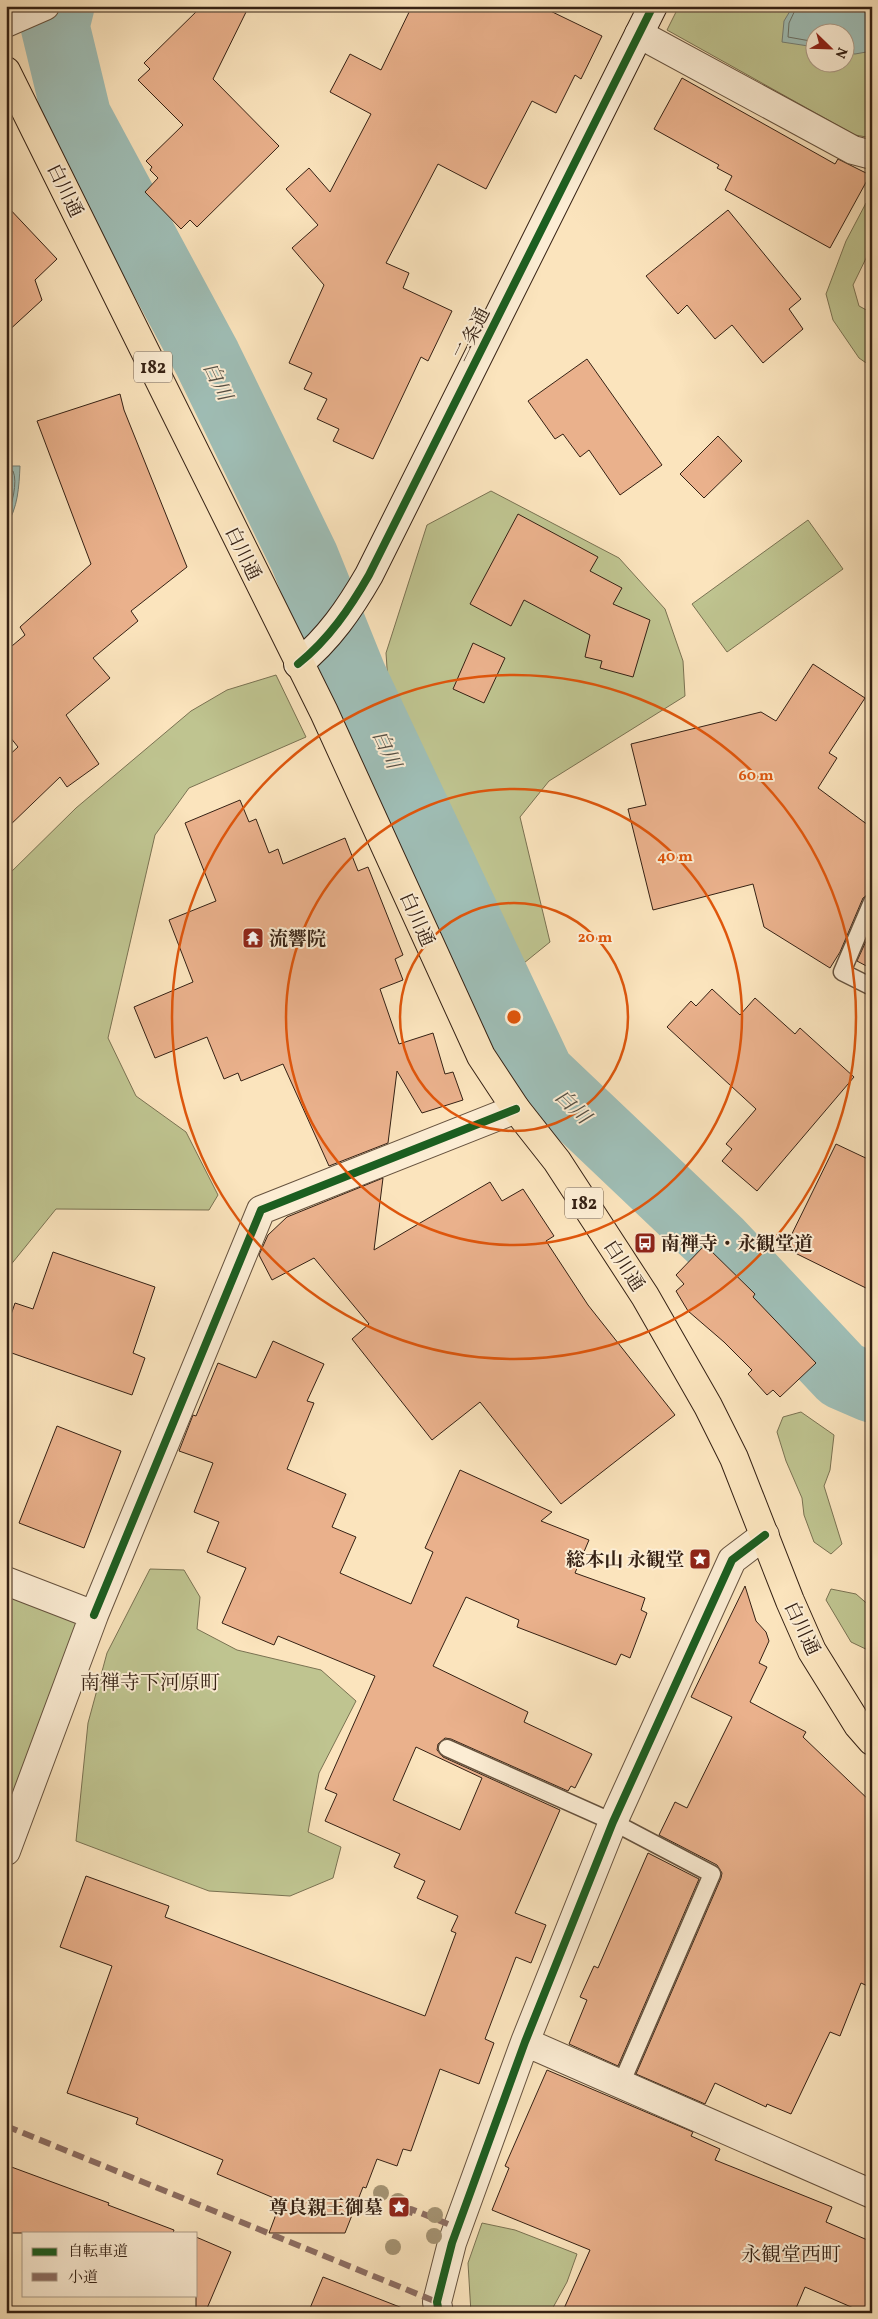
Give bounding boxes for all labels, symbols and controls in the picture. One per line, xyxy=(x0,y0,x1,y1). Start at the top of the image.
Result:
north arrow xyxy=(806,22,856,72)
text: N xyxy=(830,44,851,61)
street label: 白川通 xyxy=(40,160,88,222)
street label: 二条通 xyxy=(449,304,497,366)
road number: 182 xyxy=(134,352,172,382)
water label: 白川 xyxy=(195,358,238,408)
street label: 白川通 xyxy=(218,523,266,585)
water label: 白川 xyxy=(364,726,407,776)
text: 60 m xyxy=(739,766,774,787)
text: 40 m xyxy=(657,847,693,868)
street label: 白川通 xyxy=(393,888,440,951)
temple icon: 流響院 xyxy=(241,926,265,950)
place label: 流響院 xyxy=(269,927,326,953)
text: 20 m xyxy=(578,928,613,949)
centre of rings xyxy=(505,1008,523,1026)
water label: 白川 xyxy=(547,1083,597,1133)
road number: 182 xyxy=(565,1188,603,1218)
bus stop icon: 南禅寺・永観堂道 xyxy=(633,1231,657,1255)
place label: 南禅寺・永観堂道 xyxy=(661,1232,813,1258)
street label: 白川通 xyxy=(597,1235,650,1297)
place icon: 総本山 永観堂 xyxy=(688,1547,712,1571)
place label: 総本山 永観堂 xyxy=(566,1548,684,1574)
street label: 白川通 xyxy=(777,1598,825,1660)
district label: 南禅寺下河原町 xyxy=(80,1670,220,1698)
place icon: 尊良親王御墓 xyxy=(387,2195,411,2219)
place label: 尊良親王御墓 xyxy=(269,2196,383,2222)
legend xyxy=(22,2232,198,2296)
text: 自転車道 xyxy=(68,2242,128,2263)
district label: 永観堂西町 xyxy=(741,2242,841,2270)
text: 小道 xyxy=(68,2268,98,2289)

